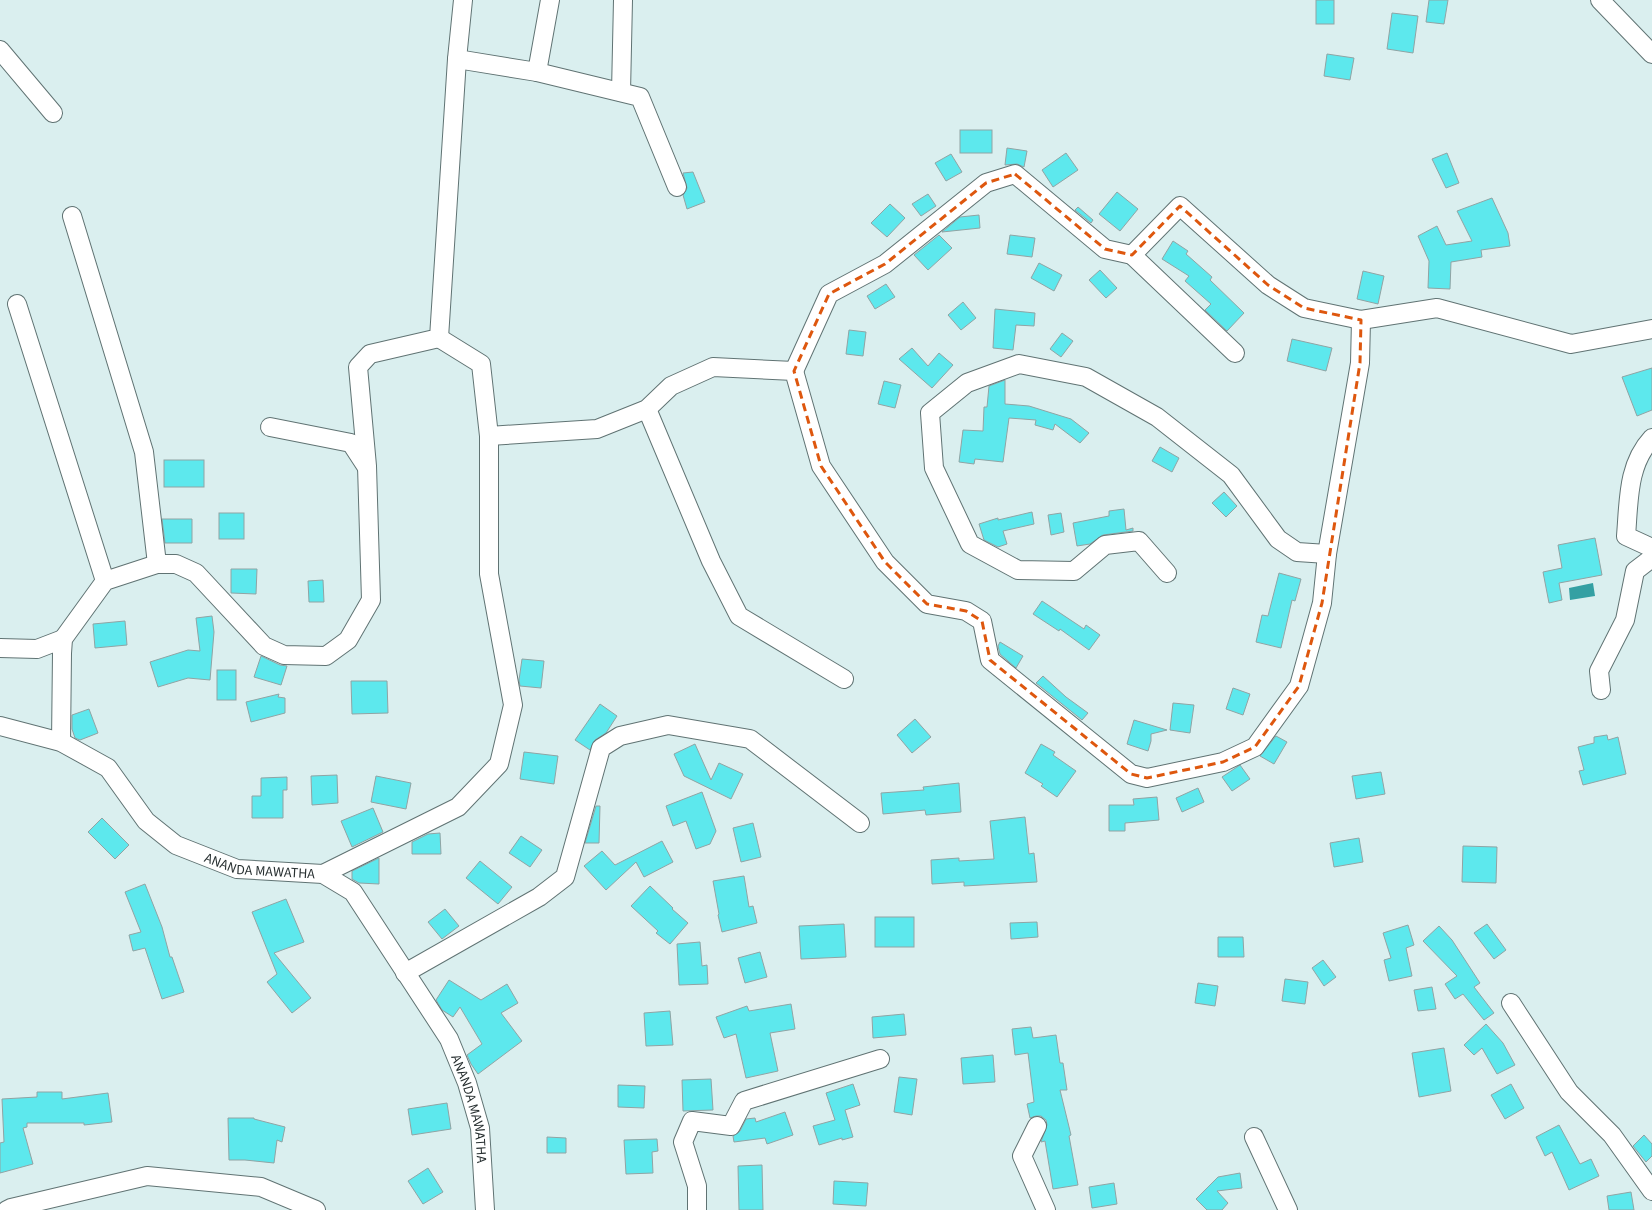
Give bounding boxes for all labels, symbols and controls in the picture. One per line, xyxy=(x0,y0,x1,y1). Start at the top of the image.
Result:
street label: ANANDA MAWATHA xyxy=(201,848,316,885)
street label: ANANDA MAWATHA xyxy=(445,1052,491,1164)

